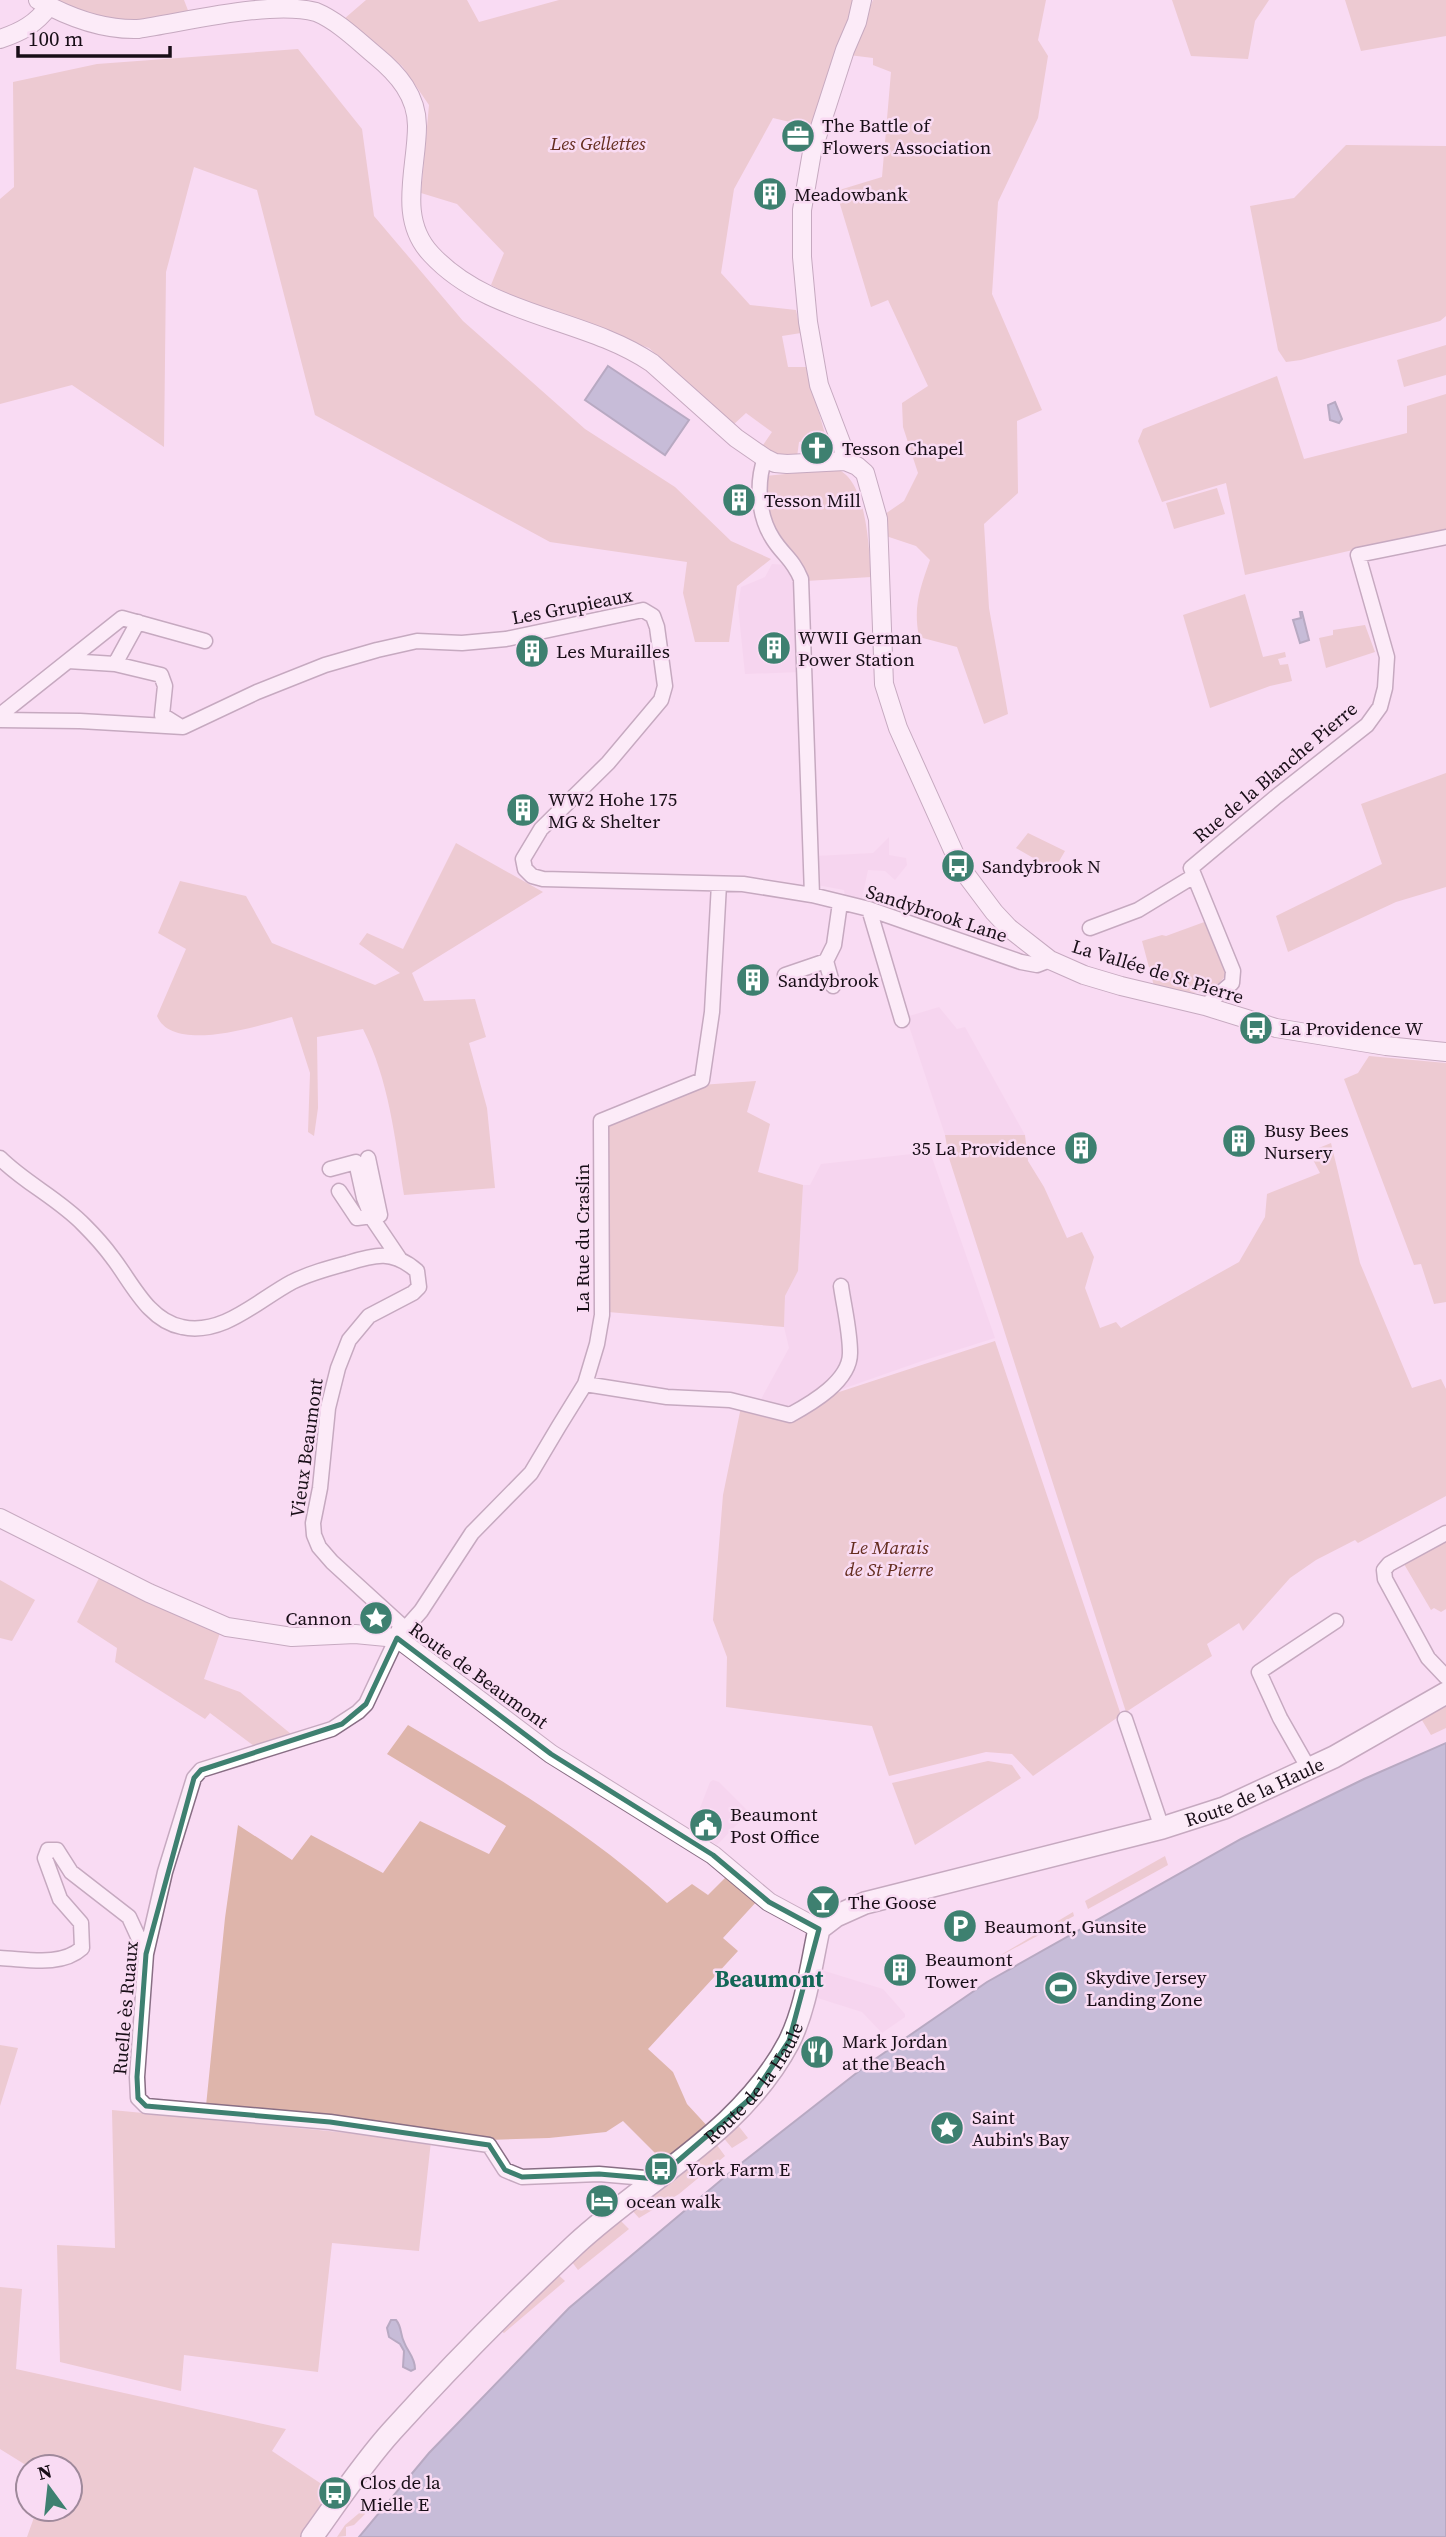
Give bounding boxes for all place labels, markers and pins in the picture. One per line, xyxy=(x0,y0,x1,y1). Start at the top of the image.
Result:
place label: The Battle of Flowers Association xyxy=(822,112,991,160)
office icon: The Battle of Flowers Association xyxy=(779,117,817,155)
building icon: Meadowbank xyxy=(751,175,789,213)
place label: Meadowbank xyxy=(794,181,908,207)
church icon: Tesson Chapel xyxy=(798,429,836,467)
place label: Tesson Chapel xyxy=(842,435,964,461)
building icon: Tesson Mill xyxy=(720,481,758,519)
place label: Tesson Mill xyxy=(764,487,861,513)
place label: WWII German Power Station xyxy=(798,624,922,672)
building icon: WWII German Power Station xyxy=(755,629,793,667)
building icon: Les Murailles xyxy=(513,632,551,670)
place label: Les Murailles xyxy=(556,638,670,664)
place label: WW2 Hohe 175 MG & Shelter xyxy=(548,786,677,834)
building icon: WW2 Hohe 175 MG & Shelter xyxy=(504,791,542,829)
bus stop icon: Sandybrook N xyxy=(939,847,977,885)
place label: Sandybrook N xyxy=(982,853,1101,879)
building icon: Sandybrook xyxy=(734,961,772,999)
place label: Sandybrook xyxy=(778,967,879,993)
bus stop icon: La Providence W xyxy=(1237,1009,1275,1047)
place label: La Providence W xyxy=(1280,1015,1424,1041)
place label: Busy Bees Nursery xyxy=(1264,1117,1349,1165)
building icon: Busy Bees Nursery xyxy=(1220,1122,1258,1160)
building icon: 35 La Providence xyxy=(1062,1129,1100,1167)
place label: 35 La Providence xyxy=(912,1135,1056,1161)
place icon: Cannon xyxy=(357,1599,395,1637)
place label: Cannon xyxy=(285,1605,352,1631)
place label: Beaumont Post Office xyxy=(730,1801,820,1849)
public building icon: Beaumont Post Office xyxy=(687,1806,725,1844)
bar icon: The Goose xyxy=(804,1883,842,1921)
place label: The Goose xyxy=(848,1889,937,1915)
parking icon: Beaumont, Gunsite xyxy=(941,1907,979,1945)
place label: Beaumont, Gunsite xyxy=(984,1913,1147,1939)
place label: Beaumont Tower xyxy=(925,1946,1013,1994)
building icon: Beaumont Tower xyxy=(881,1951,919,1989)
place label: Skydive Jersey Landing Zone xyxy=(1086,1964,1207,2012)
sports icon: Skydive Jersey Landing Zone xyxy=(1042,1969,1080,2007)
place label: Mark Jordan at the Beach xyxy=(842,2028,948,2076)
restaurant icon: Mark Jordan at the Beach xyxy=(798,2033,836,2071)
place label: Saint Aubin's Bay xyxy=(972,2104,1069,2152)
place icon: Saint Aubin's Bay xyxy=(928,2109,966,2147)
bus stop icon: York Farm E xyxy=(642,2150,680,2188)
place label: York Farm E xyxy=(686,2156,790,2182)
hotel icon: ocean walk xyxy=(583,2182,621,2220)
place label: ocean walk xyxy=(626,2188,721,2214)
place label: Clos de la Mielle E xyxy=(360,2469,441,2517)
bus stop icon: Clos de la Mielle E xyxy=(316,2474,354,2512)

